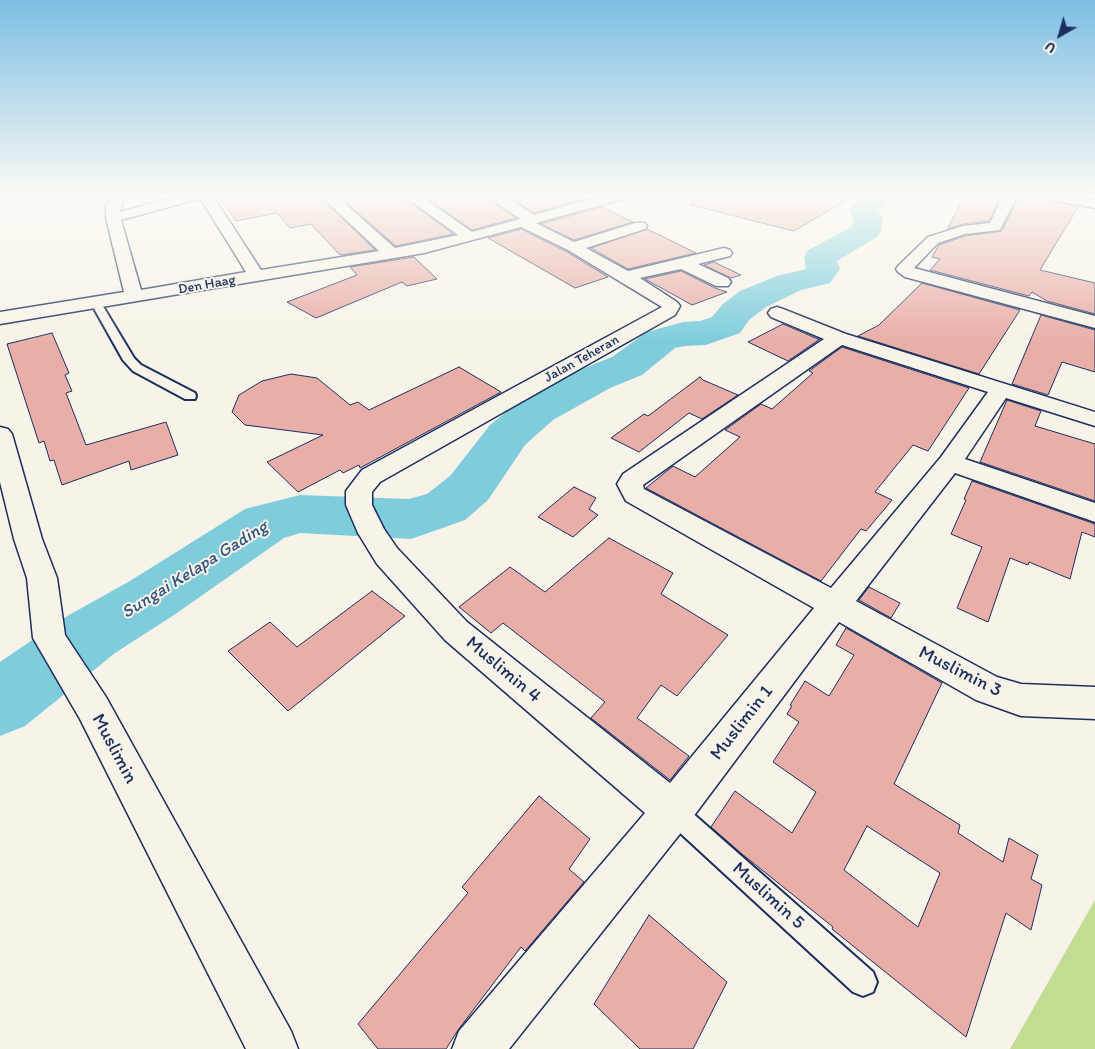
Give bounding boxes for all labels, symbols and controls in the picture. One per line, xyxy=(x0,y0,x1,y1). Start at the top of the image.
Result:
north arrow xyxy=(1035,10,1085,60)
text: U xyxy=(1042,38,1059,57)
street label: Den Haag xyxy=(177,272,237,298)
street label: Jalan Teheran xyxy=(542,332,622,386)
water label: Sungai Kelapa Gading xyxy=(118,516,272,624)
street label: Muslimin 4 xyxy=(461,632,545,708)
street label: Muslimin 3 xyxy=(915,641,1005,703)
street label: Muslimin 1 xyxy=(706,681,778,765)
street label: Muslimin xyxy=(86,710,142,788)
street label: Muslimin 5 xyxy=(727,857,809,935)

